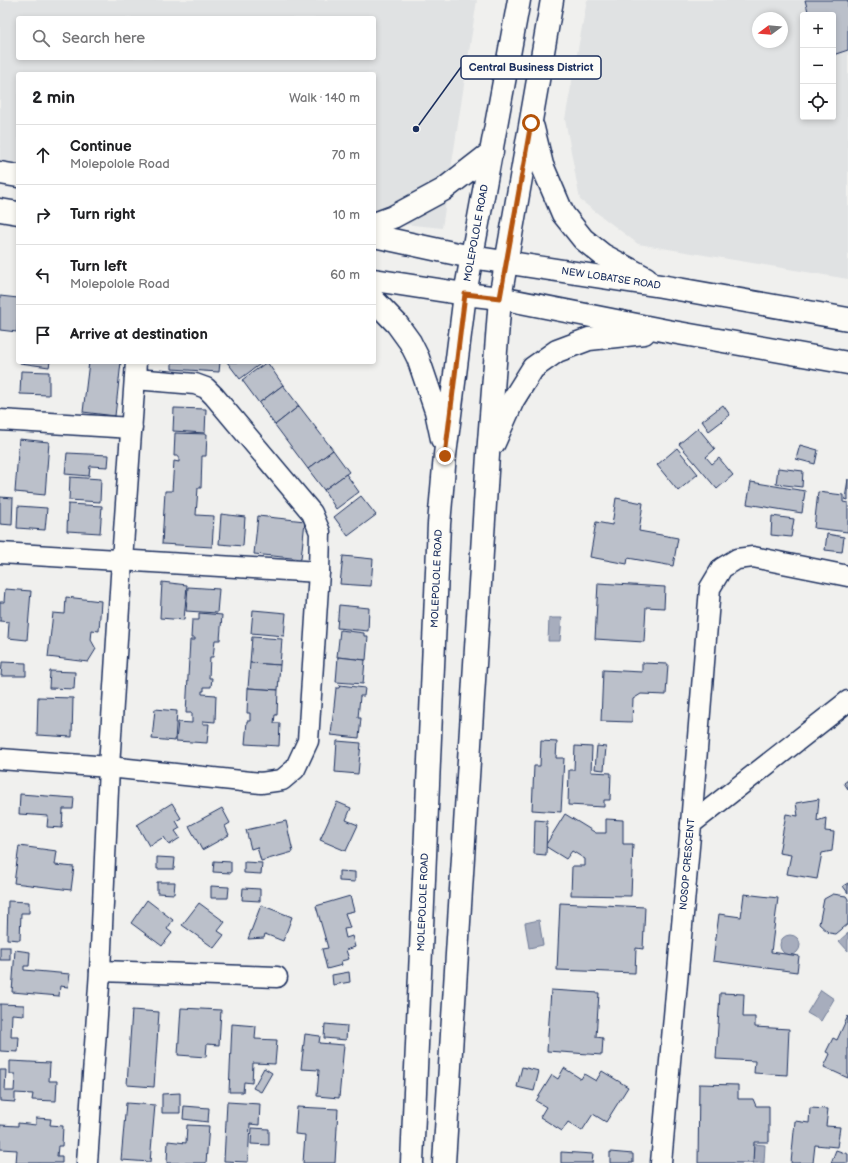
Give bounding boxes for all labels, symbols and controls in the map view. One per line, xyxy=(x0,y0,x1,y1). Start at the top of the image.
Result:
north arrow xyxy=(752,12,788,48)
map controls xyxy=(800,12,836,120)
button: + xyxy=(800,12,836,48)
search box xyxy=(16,16,376,60)
icon: search xyxy=(30,27,52,49)
text: Search here xyxy=(62,29,145,48)
button: − xyxy=(800,48,836,84)
callout: Central Business District xyxy=(461,56,601,79)
text: Central Business District xyxy=(469,61,594,74)
button: locate xyxy=(800,84,836,120)
text: 2 min xyxy=(32,88,75,108)
text: Walk · 140 m xyxy=(289,90,360,106)
route start xyxy=(522,114,540,132)
text: Continue xyxy=(70,137,132,156)
icon: ahead xyxy=(32,144,54,166)
text: 70 m xyxy=(332,147,360,163)
text: Molepolole Road xyxy=(70,156,170,172)
street label: MOLEPOLOLE ROAD xyxy=(461,184,491,283)
icon: right xyxy=(32,204,54,226)
text: Turn right xyxy=(70,205,135,224)
text: 10 m xyxy=(333,207,360,223)
text: Turn left xyxy=(70,257,127,276)
icon: left xyxy=(32,264,54,286)
street label: NEW LOBATSE ROAD xyxy=(561,265,662,292)
text: 60 m xyxy=(330,267,360,283)
text: Molepolole Road xyxy=(70,276,170,292)
icon: arrive xyxy=(32,324,54,346)
text: Arrive at destination xyxy=(70,325,208,344)
route end xyxy=(436,447,454,465)
street label: MOLEPOLOLE ROAD xyxy=(429,529,445,628)
street label: NOSOP CRESCENT xyxy=(677,818,697,911)
street label: MOLEPOLOLE ROAD xyxy=(415,853,431,952)

